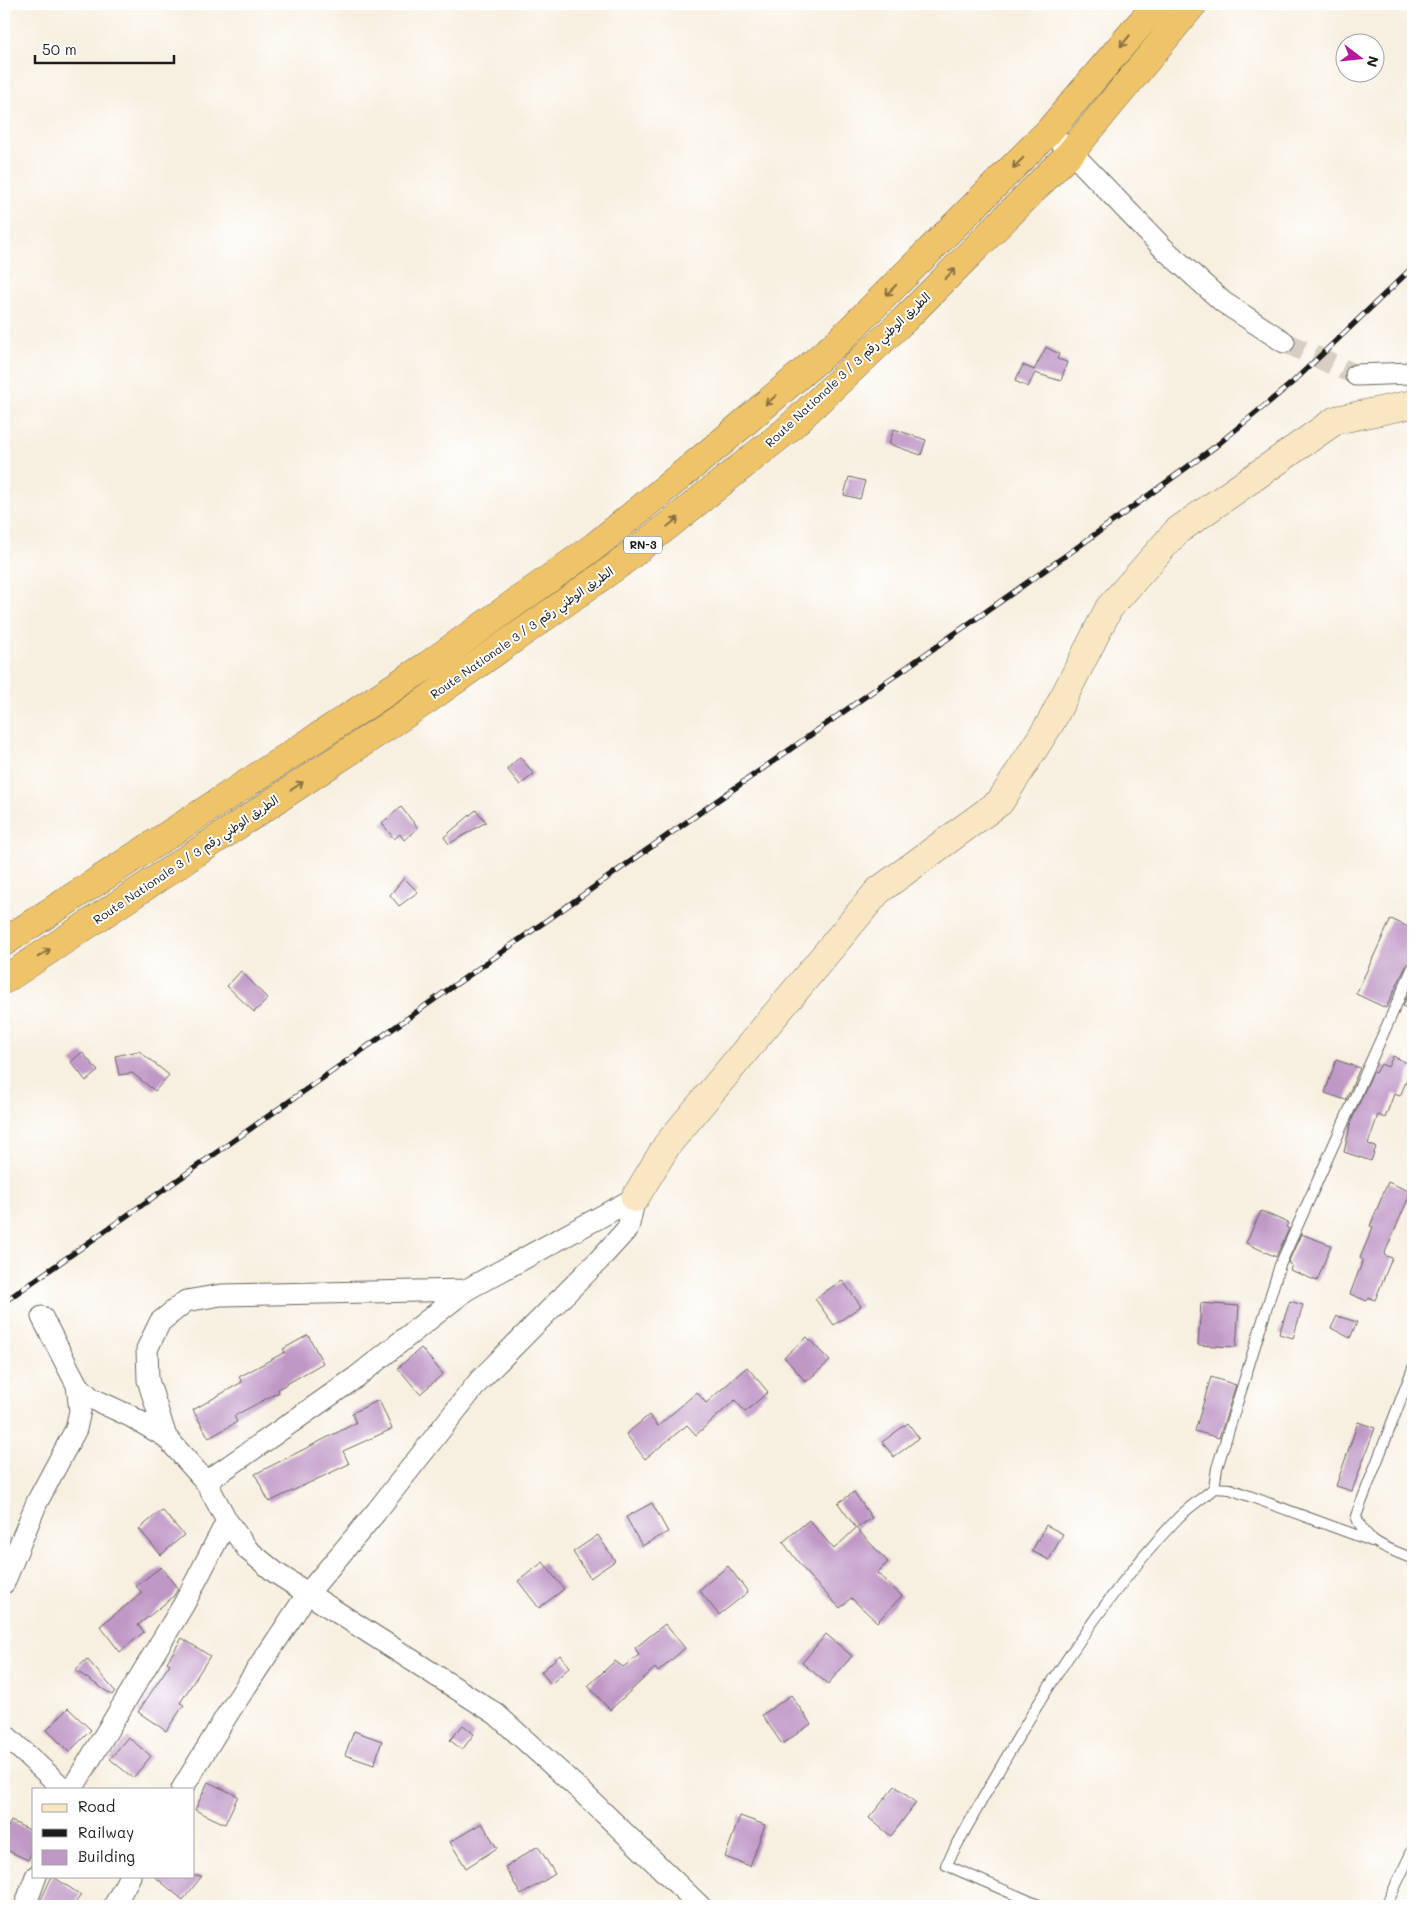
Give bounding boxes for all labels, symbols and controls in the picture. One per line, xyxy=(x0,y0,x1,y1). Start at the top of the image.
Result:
scale bar xyxy=(35,32,174,64)
north arrow xyxy=(1334,32,1384,82)
one-way arrow xyxy=(1120,34,1131,47)
text: 50 m xyxy=(42,39,77,59)
text: N xyxy=(1362,54,1384,69)
one-way arrow xyxy=(1012,157,1024,169)
one-way arrow xyxy=(944,268,956,280)
one-way arrow xyxy=(885,284,897,296)
street label: Route Nationale 3 / الطريق الوطني رقم 3 xyxy=(761,288,936,453)
one-way arrow xyxy=(765,394,778,405)
one-way arrow xyxy=(666,516,679,527)
road number: RN-3 xyxy=(624,536,662,554)
street label: Route Nationale 3 / الطريق الوطني رقم 3 xyxy=(427,563,618,705)
one-way arrow xyxy=(289,781,303,791)
street label: Route Nationale 3 / الطريق الوطني رقم 3 xyxy=(90,791,283,931)
one-way arrow xyxy=(37,948,51,958)
legend xyxy=(32,1788,195,1878)
text: Road xyxy=(78,1796,115,1816)
text: Railway xyxy=(78,1822,134,1842)
text: Building xyxy=(78,1846,135,1866)

